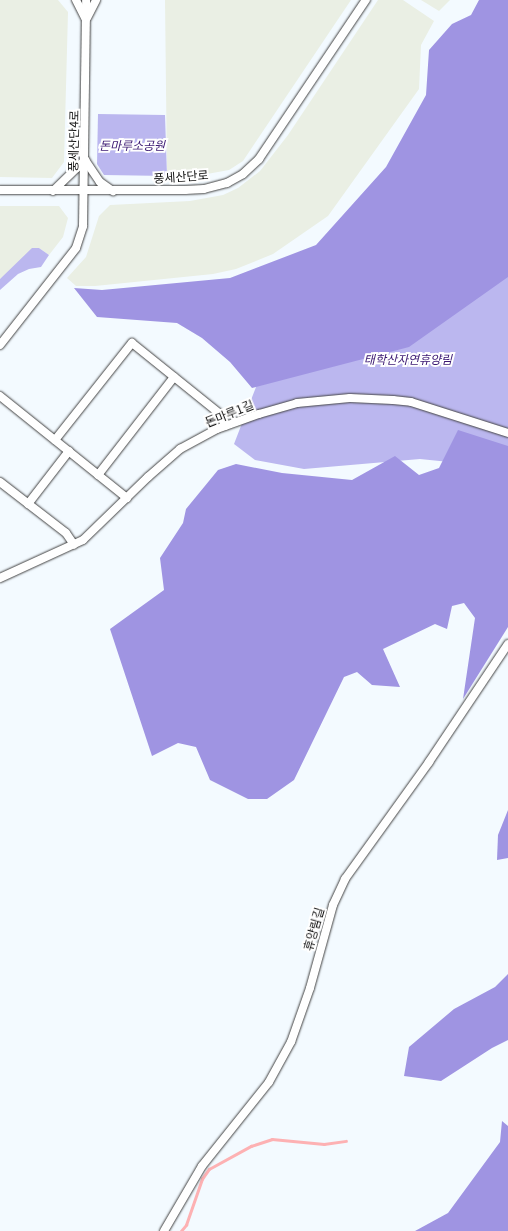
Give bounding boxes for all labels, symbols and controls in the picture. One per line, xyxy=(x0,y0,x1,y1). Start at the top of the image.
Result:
street label: 풍세산단4로 xyxy=(65,110,81,172)
park label: 돈마루소공원 xyxy=(99,138,165,152)
street label: 풍세산단로 xyxy=(153,167,209,185)
park label: 태학산자연휴양림 xyxy=(364,352,452,366)
street label: 돈마루1길 xyxy=(203,397,255,429)
street label: 휴양림길 xyxy=(300,906,326,952)

